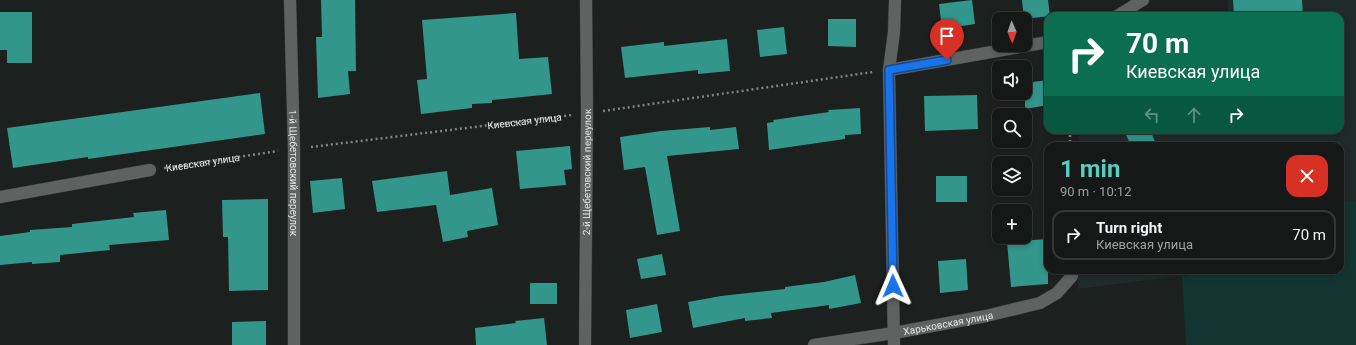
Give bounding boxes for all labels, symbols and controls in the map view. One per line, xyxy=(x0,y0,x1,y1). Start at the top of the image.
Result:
north arrow xyxy=(992,12,1032,52)
map controls xyxy=(992,12,1032,244)
pin xyxy=(930,19,964,60)
icon: arrive xyxy=(936,25,958,47)
text: 70 m xyxy=(1126,27,1189,60)
icon: right xyxy=(1060,28,1112,80)
button: sound xyxy=(992,60,1032,100)
text: Киевская улица xyxy=(1126,61,1260,82)
icon: left xyxy=(1141,104,1163,126)
icon: ahead xyxy=(1183,104,1205,126)
icon: right xyxy=(1225,104,1247,126)
street label: 2-й Щебетовский переулок xyxy=(581,108,593,235)
button: search xyxy=(992,108,1032,148)
street label: 1-й Щебетовский переулок xyxy=(287,110,299,237)
street label: Киевская улица xyxy=(487,111,562,131)
street label: Киевская улица xyxy=(165,152,240,174)
text: 1 min xyxy=(1060,155,1120,183)
button: close xyxy=(1286,155,1328,197)
button: layers xyxy=(992,156,1032,196)
text: 90 m · 10:12 xyxy=(1060,184,1131,199)
button: + xyxy=(992,204,1032,244)
text: Turn right xyxy=(1096,219,1162,237)
icon: right xyxy=(1062,224,1084,246)
text: 70 m xyxy=(1292,226,1326,244)
text: Киевская улица xyxy=(1096,237,1193,252)
position arrow xyxy=(872,265,914,307)
street label: Харьковская улица xyxy=(902,309,994,337)

